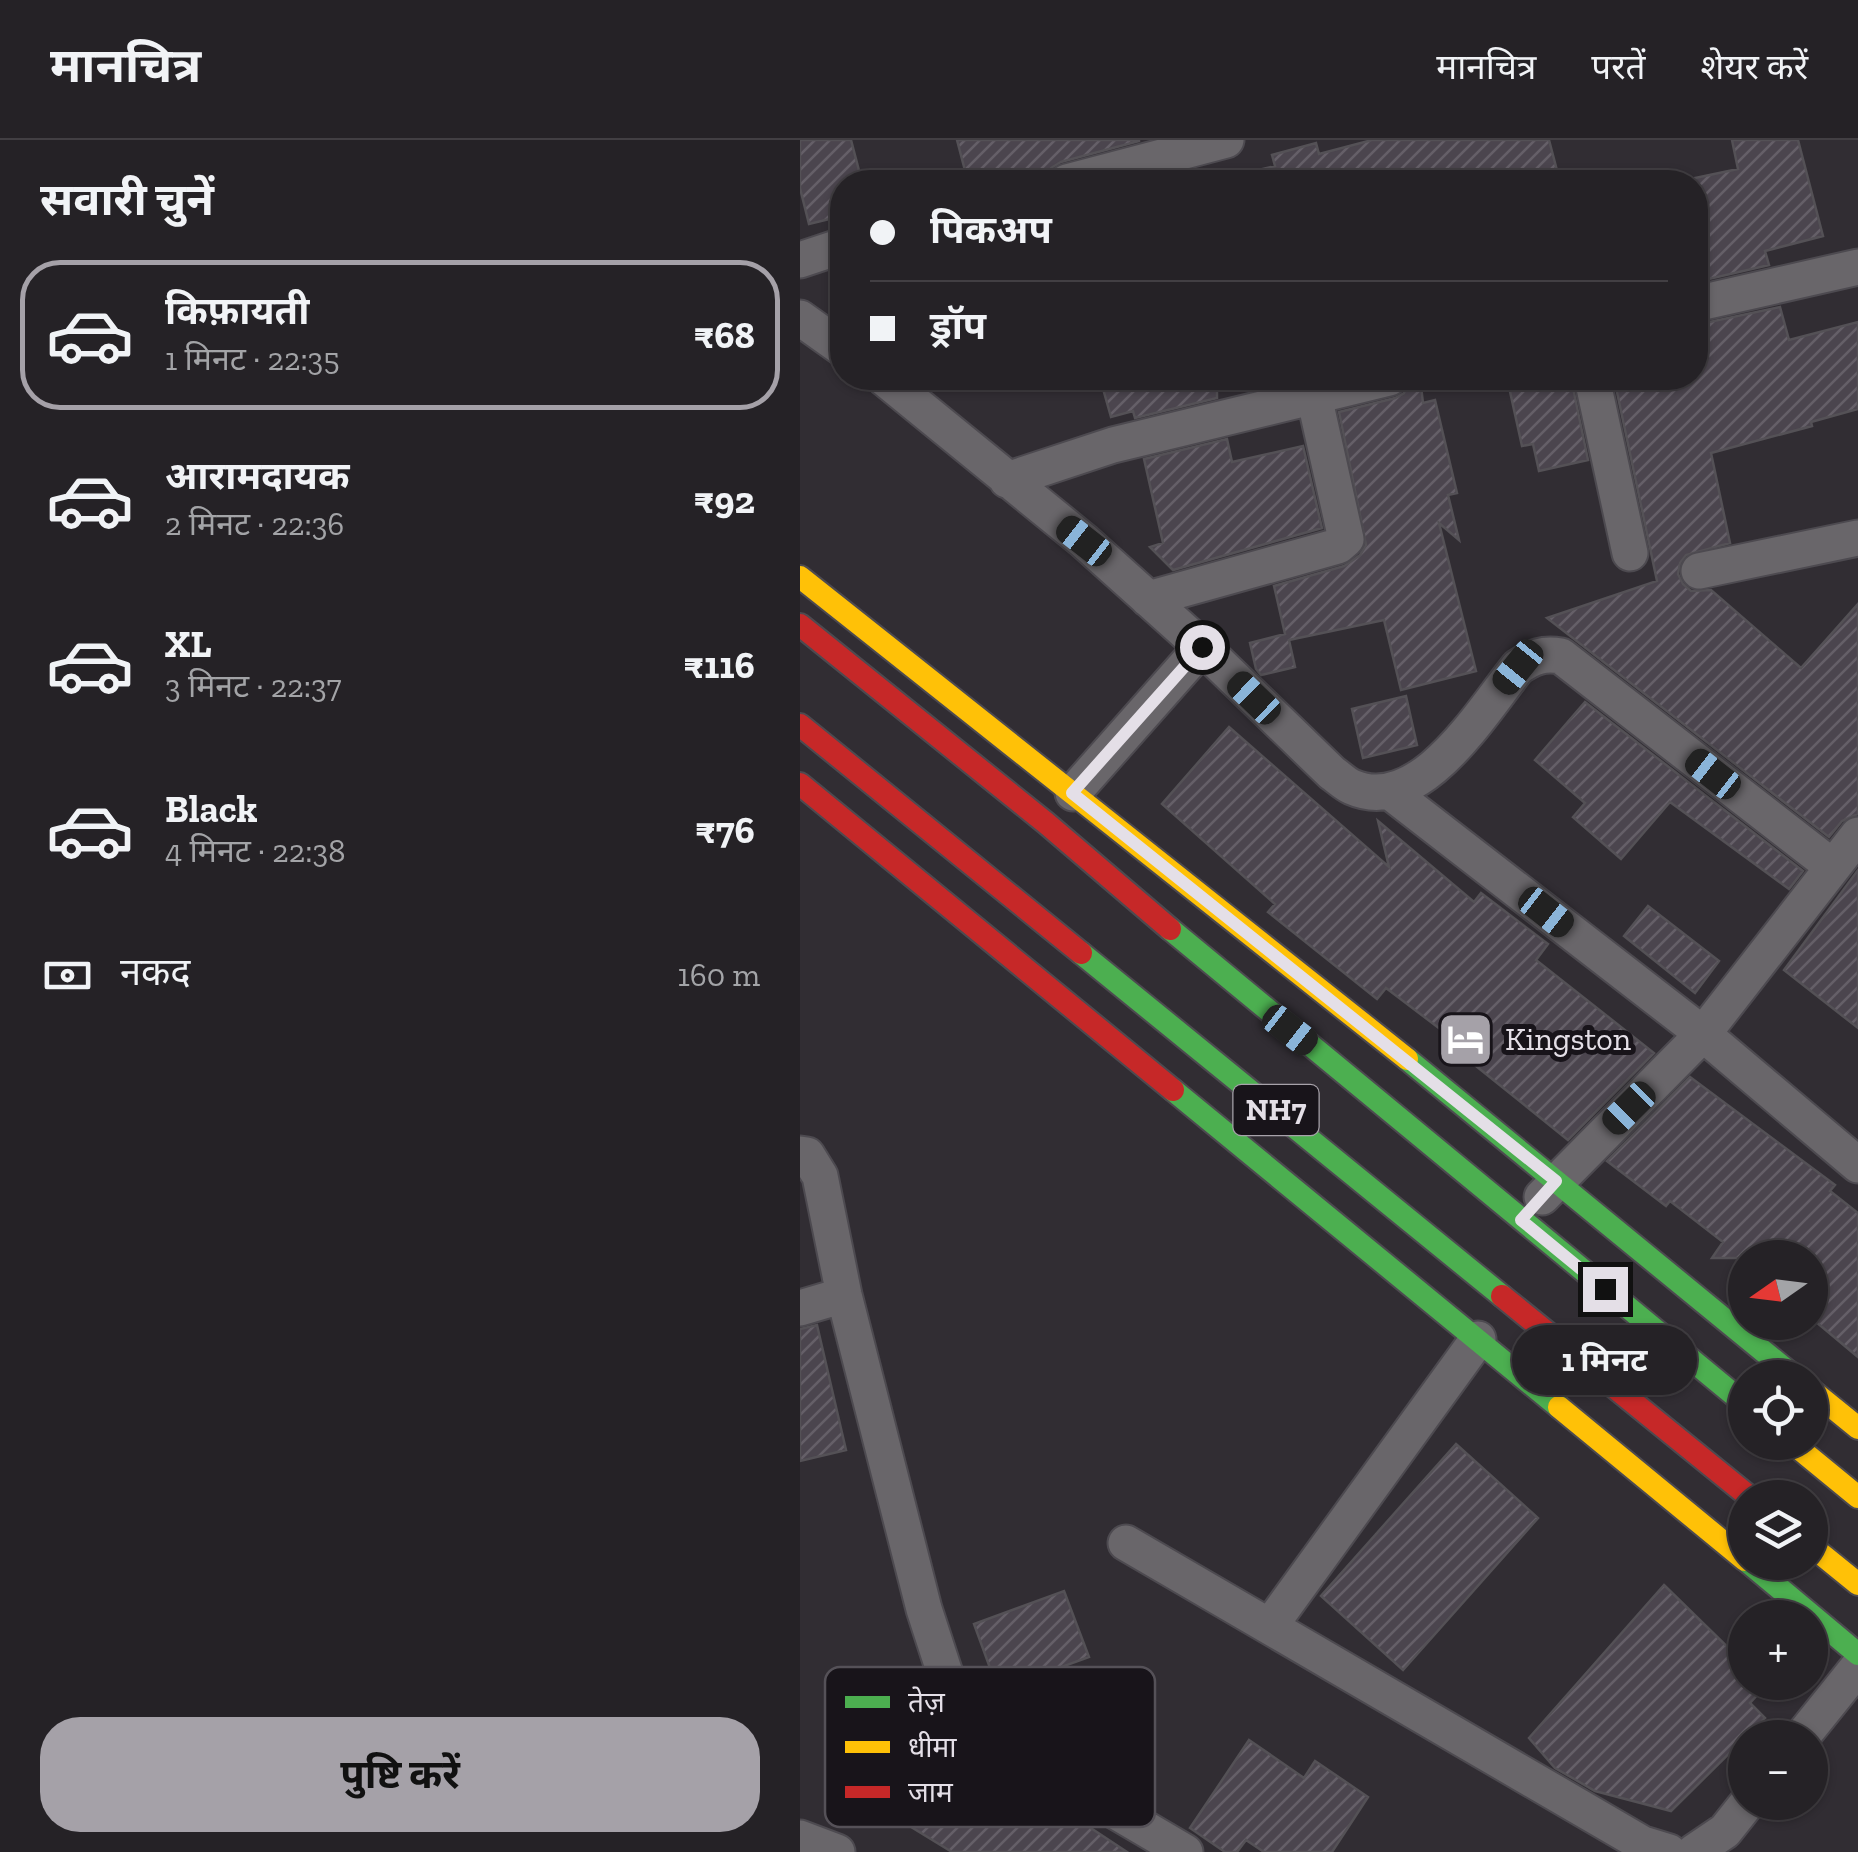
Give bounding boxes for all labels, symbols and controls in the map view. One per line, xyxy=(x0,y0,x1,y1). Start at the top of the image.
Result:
text: मानचित्र xyxy=(50,37,201,94)
text: मानचित्र xyxy=(1436,46,1536,88)
text: परतें xyxy=(1591,46,1645,88)
text: शेयर करें xyxy=(1700,46,1808,88)
text: सवारी चुनें xyxy=(40,173,214,227)
text: पिकअप xyxy=(930,207,1052,253)
text: किफ़ायती xyxy=(165,288,309,334)
icon: car xyxy=(45,290,135,380)
text: ड्रॉप xyxy=(930,303,986,349)
text: ₹68 xyxy=(694,312,755,358)
text: 1 मिनट · 22:35 xyxy=(165,340,340,378)
text: आरामदायक xyxy=(165,453,349,499)
icon: car xyxy=(45,455,135,545)
text: ₹92 xyxy=(694,477,755,523)
text: 2 मिनट · 22:36 xyxy=(165,505,344,543)
car xyxy=(1051,511,1117,571)
icon: car xyxy=(45,620,135,710)
text: XL xyxy=(165,621,212,667)
route start xyxy=(1180,625,1225,670)
car xyxy=(1487,634,1549,700)
text: ₹116 xyxy=(683,642,755,688)
car xyxy=(1222,666,1286,730)
text: 3 मिनट · 22:37 xyxy=(165,667,342,705)
car xyxy=(1680,744,1746,804)
icon: car xyxy=(45,785,135,875)
text: Black xyxy=(165,786,258,832)
text: ₹76 xyxy=(695,807,755,853)
text: 4 मिनट · 22:38 xyxy=(165,832,345,870)
car xyxy=(1513,882,1579,942)
icon: cash xyxy=(40,948,95,1003)
text: नकद xyxy=(120,949,190,995)
text: 160 m xyxy=(677,956,760,994)
car xyxy=(1257,1000,1323,1060)
hotel icon: Kingston xyxy=(1436,1009,1496,1069)
place label: Kingston xyxy=(1505,1020,1632,1058)
car xyxy=(1597,1076,1661,1140)
road number: NH7 xyxy=(1234,1085,1318,1135)
north arrow xyxy=(1728,1240,1828,1340)
map controls xyxy=(1728,1240,1828,1820)
route end xyxy=(1583,1267,1628,1312)
callout: 1 मिनट xyxy=(1512,1324,1698,1394)
text: 1 मिनट xyxy=(1561,1341,1648,1379)
button: locate xyxy=(1728,1360,1828,1460)
button: layers xyxy=(1728,1480,1828,1580)
button: + xyxy=(1728,1600,1828,1700)
legend xyxy=(825,1667,1155,1827)
text: तेज़ xyxy=(908,1686,946,1719)
button: पुष्टि करें xyxy=(40,1717,760,1832)
button: − xyxy=(1728,1720,1828,1820)
text: धीमा xyxy=(908,1731,957,1764)
text: जाम xyxy=(908,1776,954,1809)

